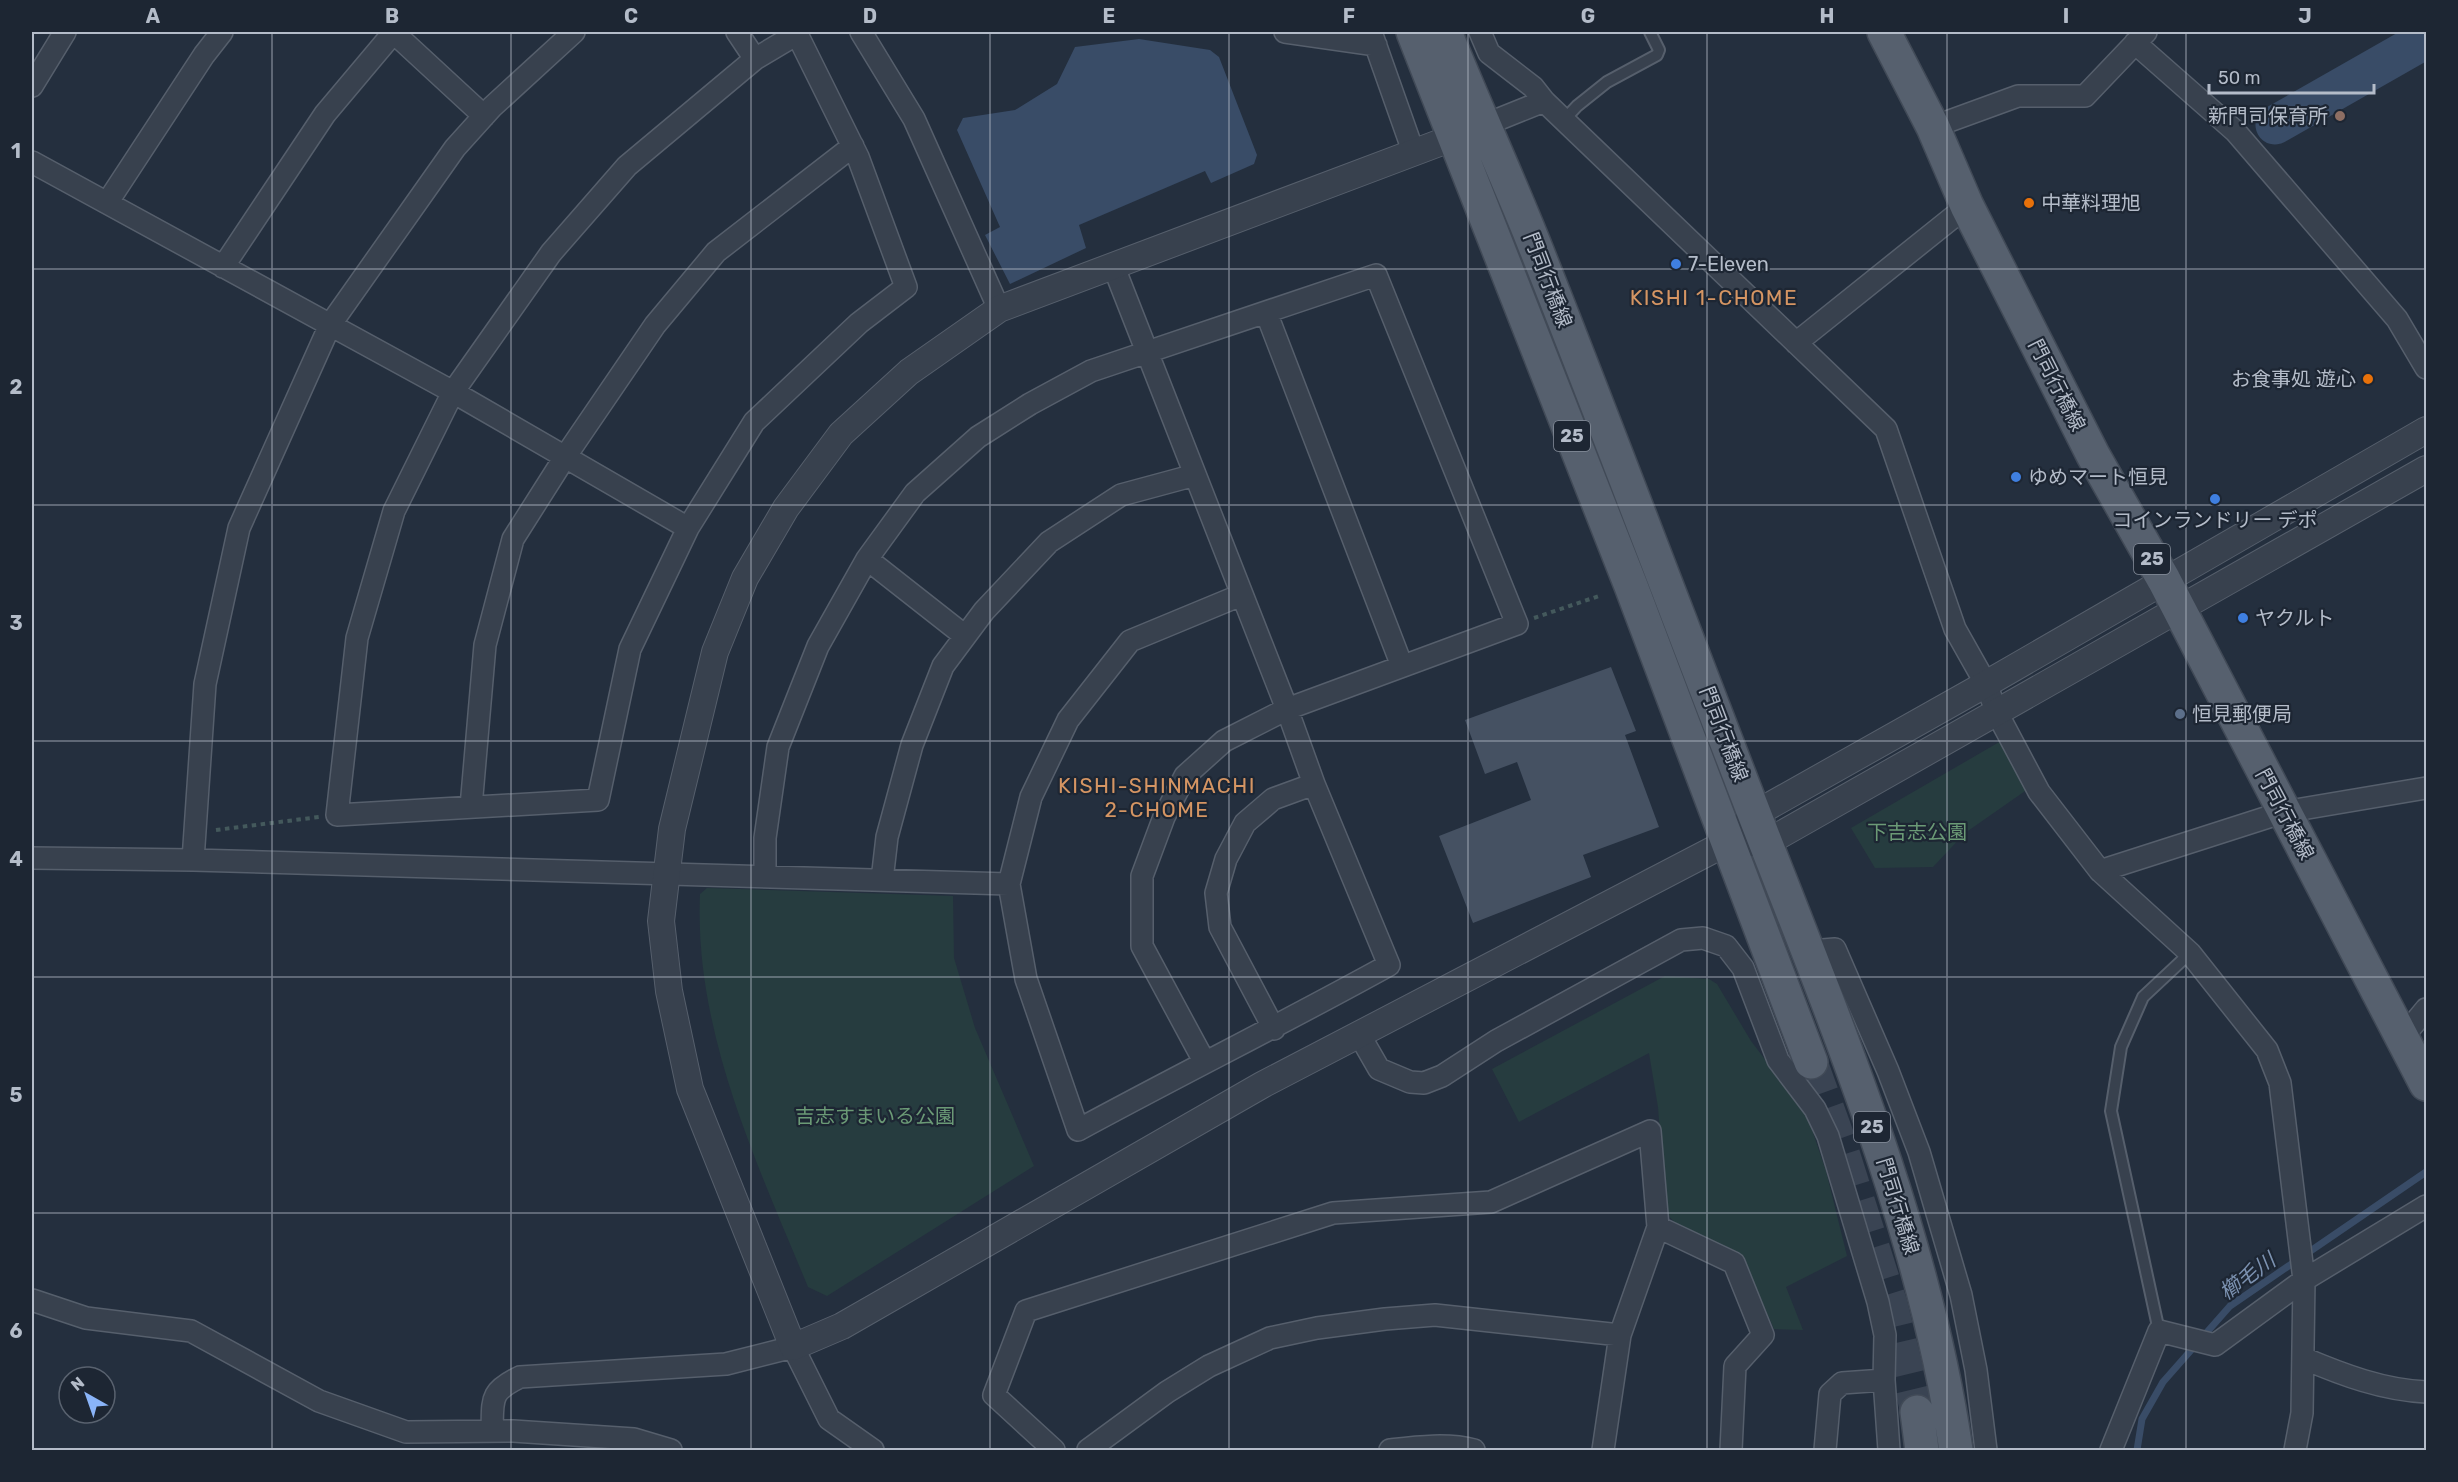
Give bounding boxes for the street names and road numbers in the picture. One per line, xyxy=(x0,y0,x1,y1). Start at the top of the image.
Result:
street label: 門司行橋線 xyxy=(1519,229,1577,331)
street label: 門司行橋線 xyxy=(2024,335,2090,435)
road number: 25 xyxy=(1554,421,1590,451)
road number: 25 xyxy=(2134,544,2170,574)
street label: 門司行橋線 xyxy=(1695,683,1753,785)
street label: 門司行橋線 xyxy=(2251,764,2319,864)
road number: 25 xyxy=(1854,1112,1890,1142)
street label: 門司行橋線 xyxy=(1872,1155,1924,1257)

